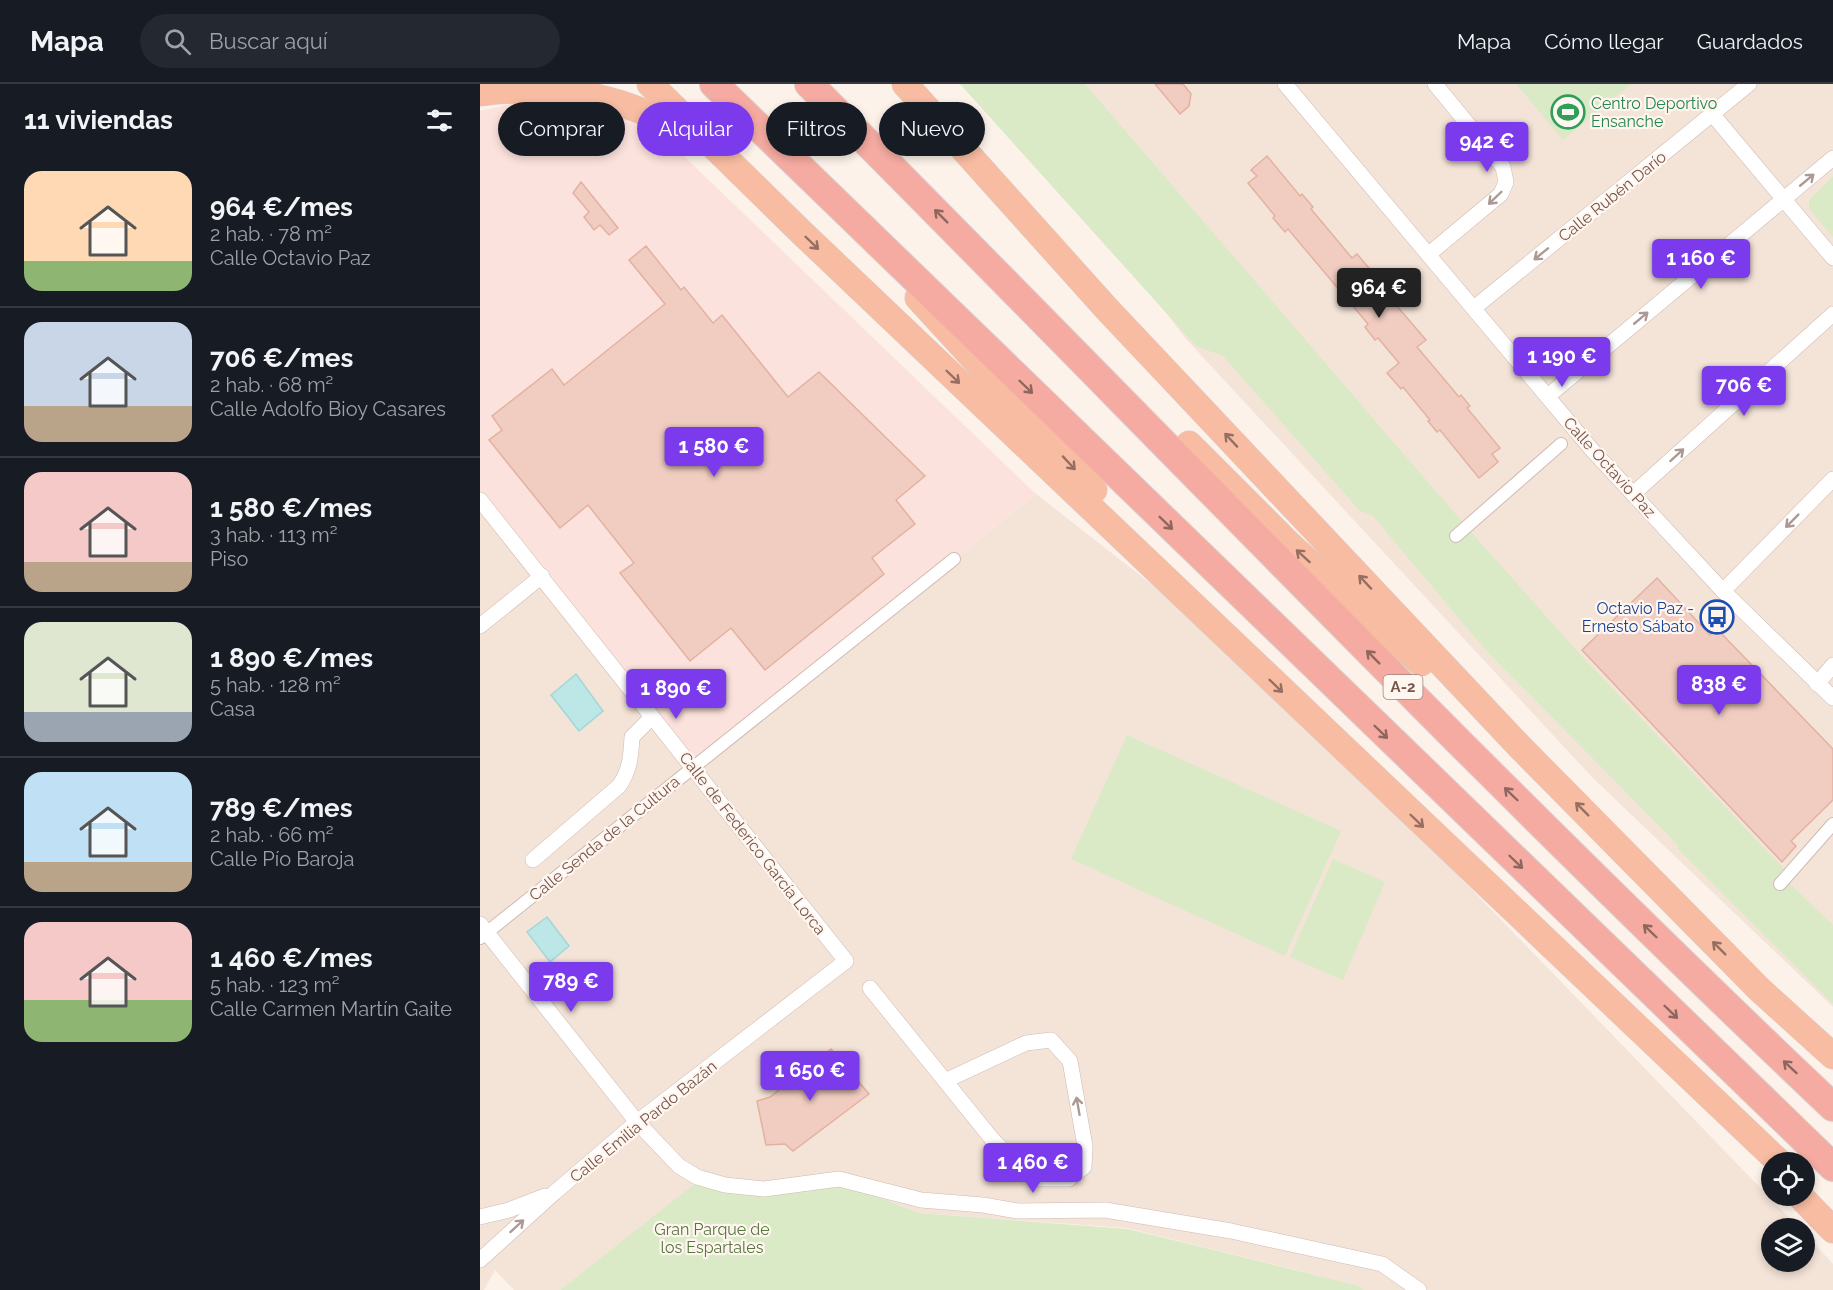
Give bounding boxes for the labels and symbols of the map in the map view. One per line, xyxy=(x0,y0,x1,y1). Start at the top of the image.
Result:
sports icon: Centro Deportivo Ensanche xyxy=(1550,94,1586,130)
place label: Centro Deportivo Ensanche xyxy=(1591,94,1717,131)
pin: 942 € xyxy=(1445,122,1529,173)
street label: Calle Rubén Darío xyxy=(1555,147,1670,246)
one-way arrow xyxy=(1799,173,1814,187)
one-way arrow xyxy=(1487,190,1502,205)
one-way arrow xyxy=(933,209,948,224)
one-way arrow xyxy=(804,235,819,250)
pin: 1 160 € xyxy=(1646,239,1756,290)
one-way arrow xyxy=(1533,247,1549,260)
pin: 964 € xyxy=(1337,268,1421,319)
one-way arrow xyxy=(1633,312,1649,325)
pin: 1 190 € xyxy=(1507,337,1617,388)
pin: 706 € xyxy=(1702,366,1786,417)
one-way arrow xyxy=(945,370,960,384)
one-way arrow xyxy=(1018,380,1033,395)
street label: Calle Octavio Paz xyxy=(1560,413,1660,522)
pin: 1 580 € xyxy=(659,427,769,478)
one-way arrow xyxy=(1224,433,1238,448)
one-way arrow xyxy=(1669,448,1684,462)
one-way arrow xyxy=(1062,455,1076,470)
one-way arrow xyxy=(1785,513,1799,528)
one-way arrow xyxy=(1158,516,1173,530)
one-way arrow xyxy=(1295,549,1310,563)
one-way arrow xyxy=(1358,575,1372,590)
place label: Octavio Paz - Ernesto Sábato xyxy=(1582,599,1694,636)
bus stop icon: Octavio Paz - Ernesto Sábato xyxy=(1699,599,1735,635)
one-way arrow xyxy=(1365,649,1380,664)
pin: 838 € xyxy=(1677,665,1761,716)
pin: 1 890 € xyxy=(621,669,731,720)
road number: A-2 xyxy=(1384,675,1422,699)
one-way arrow xyxy=(1269,679,1284,693)
one-way arrow xyxy=(1374,724,1389,739)
street label: Calle de Federico García Lorca xyxy=(675,748,830,938)
street label: Calle Senda de la Cultura xyxy=(525,772,683,905)
one-way arrow xyxy=(1504,787,1519,802)
one-way arrow xyxy=(1575,802,1589,817)
one-way arrow xyxy=(1410,813,1425,828)
one-way arrow xyxy=(1508,855,1523,869)
one-way arrow xyxy=(1643,924,1658,938)
one-way arrow xyxy=(1712,941,1727,956)
pin: 789 € xyxy=(529,962,613,1013)
one-way arrow xyxy=(1663,1005,1678,1019)
pin: 1 650 € xyxy=(755,1051,865,1102)
street label: Calle Emilia Pardo Bazán xyxy=(566,1056,720,1186)
one-way arrow xyxy=(1783,1059,1798,1074)
one-way arrow xyxy=(1072,1097,1083,1117)
pin: 1 460 € xyxy=(978,1143,1088,1194)
one-way arrow xyxy=(509,1219,524,1234)
park label: Gran Parque de los Espartales xyxy=(654,1220,770,1257)

